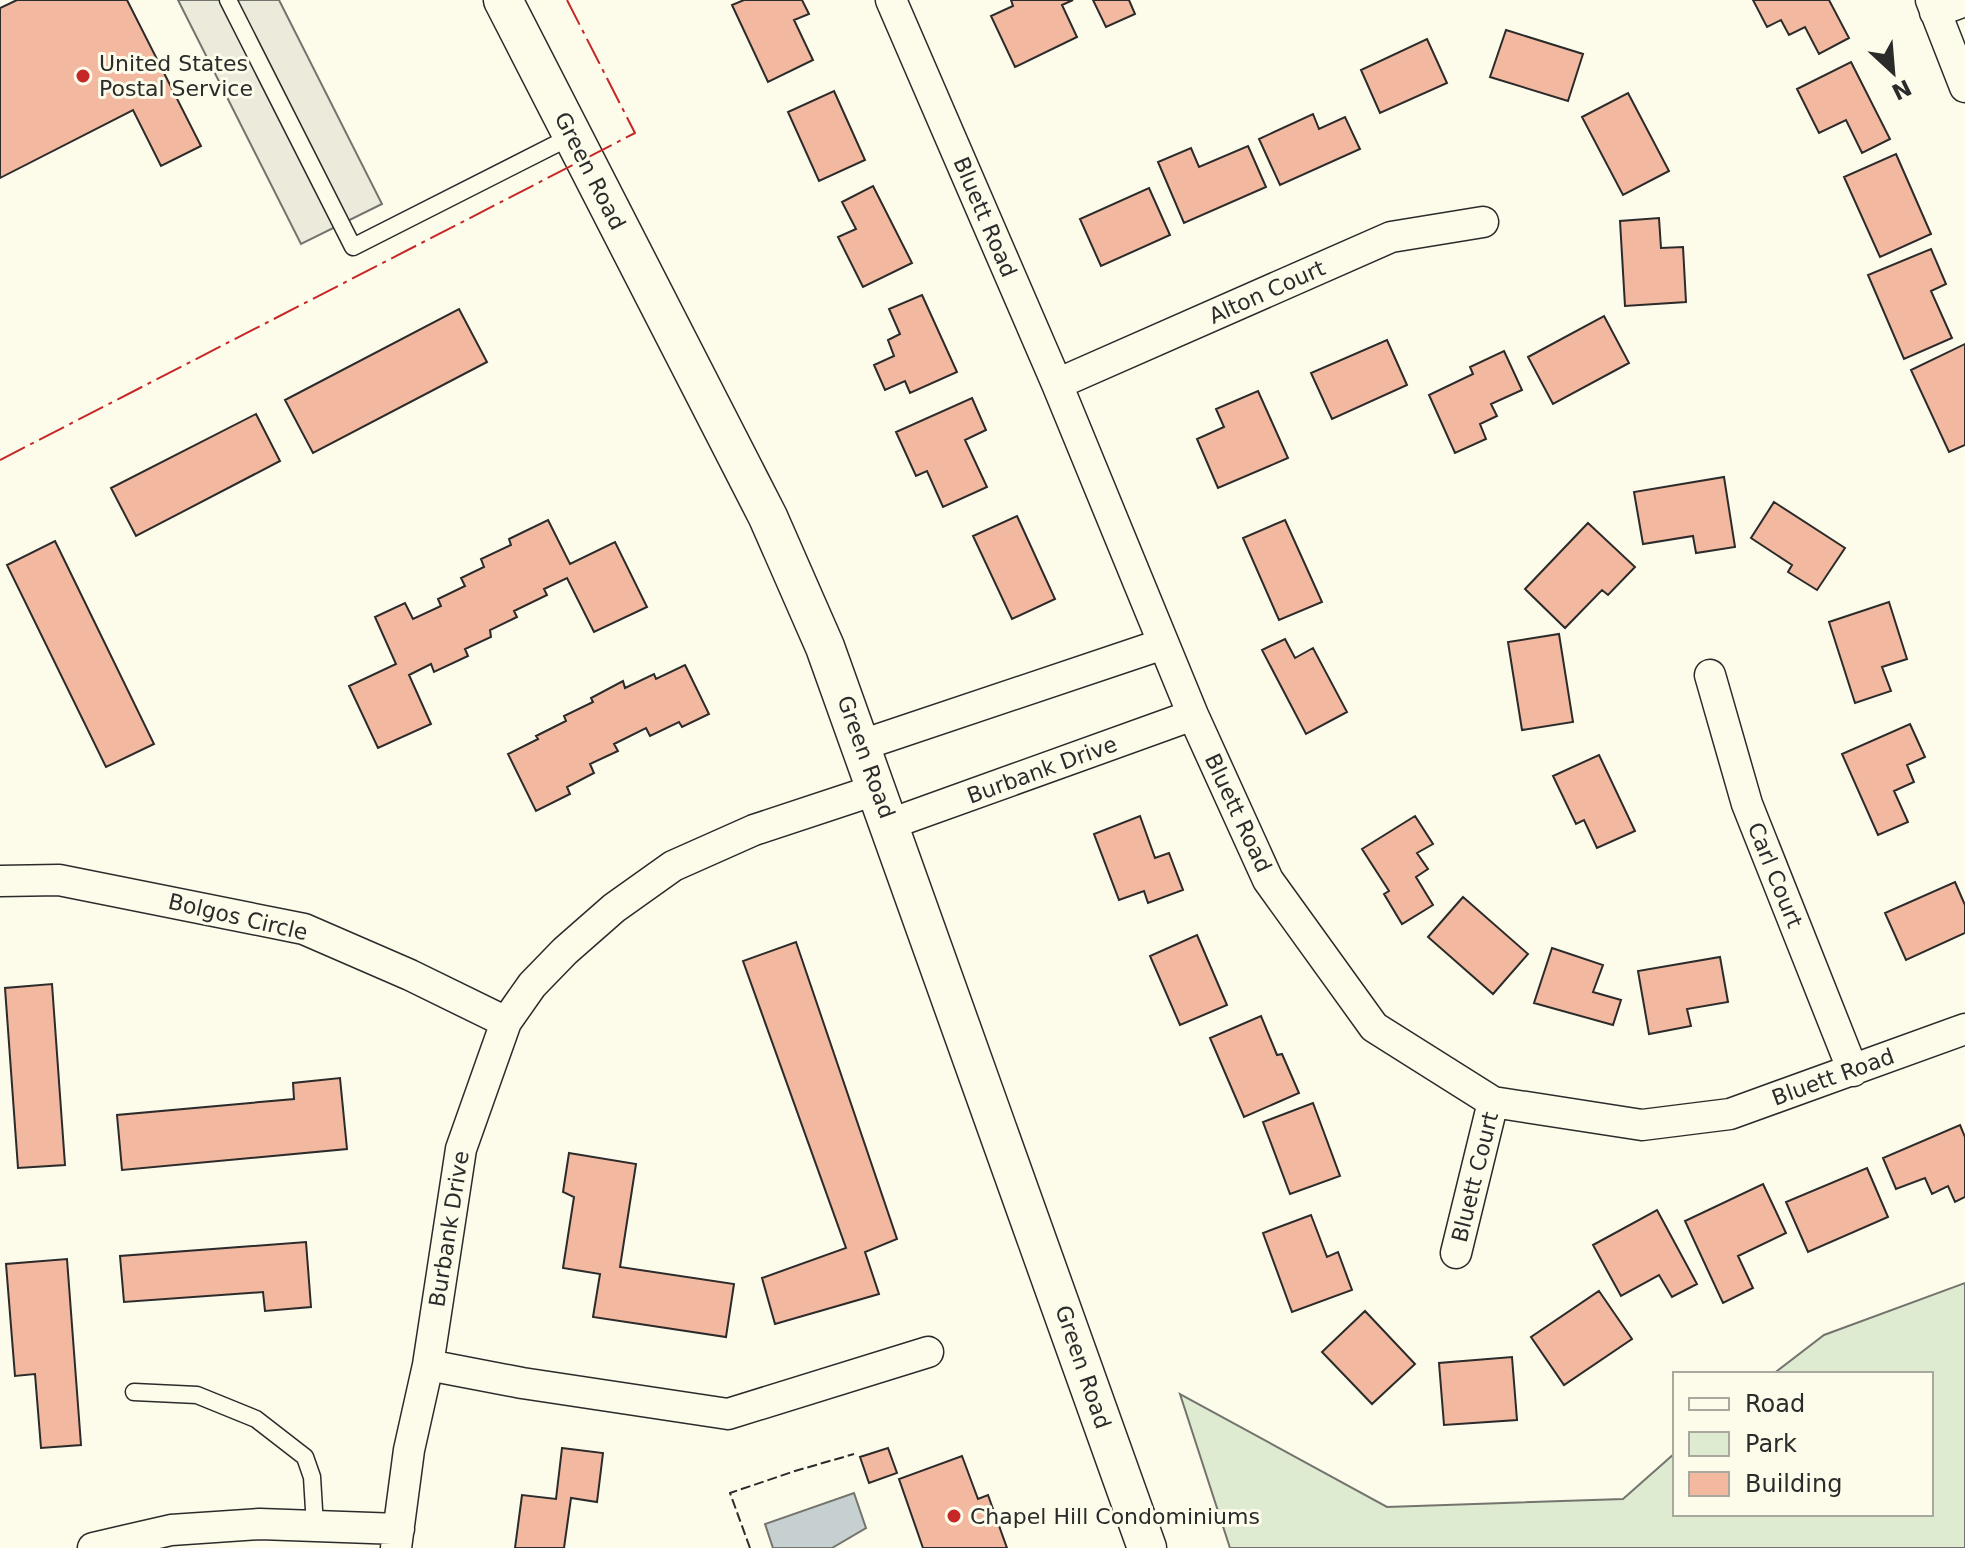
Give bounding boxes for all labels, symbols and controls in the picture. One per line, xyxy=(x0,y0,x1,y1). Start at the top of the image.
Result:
north arrow xyxy=(1853,32,1933,112)
place label: United States Postal Service xyxy=(99,51,253,101)
marker: United States Postal Service xyxy=(74,67,92,85)
text: N xyxy=(1888,74,1915,105)
street label: Green Road xyxy=(550,108,630,234)
street label: Bluett Road xyxy=(948,153,1022,281)
street label: Alton Court xyxy=(1205,255,1329,329)
street label: Green Road xyxy=(832,692,900,822)
street label: Burbank Drive xyxy=(964,731,1120,809)
street label: Bluett Road xyxy=(1200,750,1276,876)
street label: Carl Court xyxy=(1743,819,1808,932)
street label: Bolgos Circle xyxy=(166,889,310,945)
street label: Bluett Road xyxy=(1769,1043,1897,1111)
street label: Bluett Court xyxy=(1447,1109,1503,1245)
street label: Burbank Drive xyxy=(424,1149,474,1309)
street label: Green Road xyxy=(1050,1302,1116,1432)
legend xyxy=(1673,1372,1933,1516)
text: Road xyxy=(1745,1390,1805,1418)
text: Park xyxy=(1745,1430,1797,1458)
text: Building xyxy=(1745,1470,1842,1498)
place label: Chapel Hill Condominiums xyxy=(970,1504,1260,1529)
marker: Chapel Hill Condominiums xyxy=(945,1507,963,1525)

